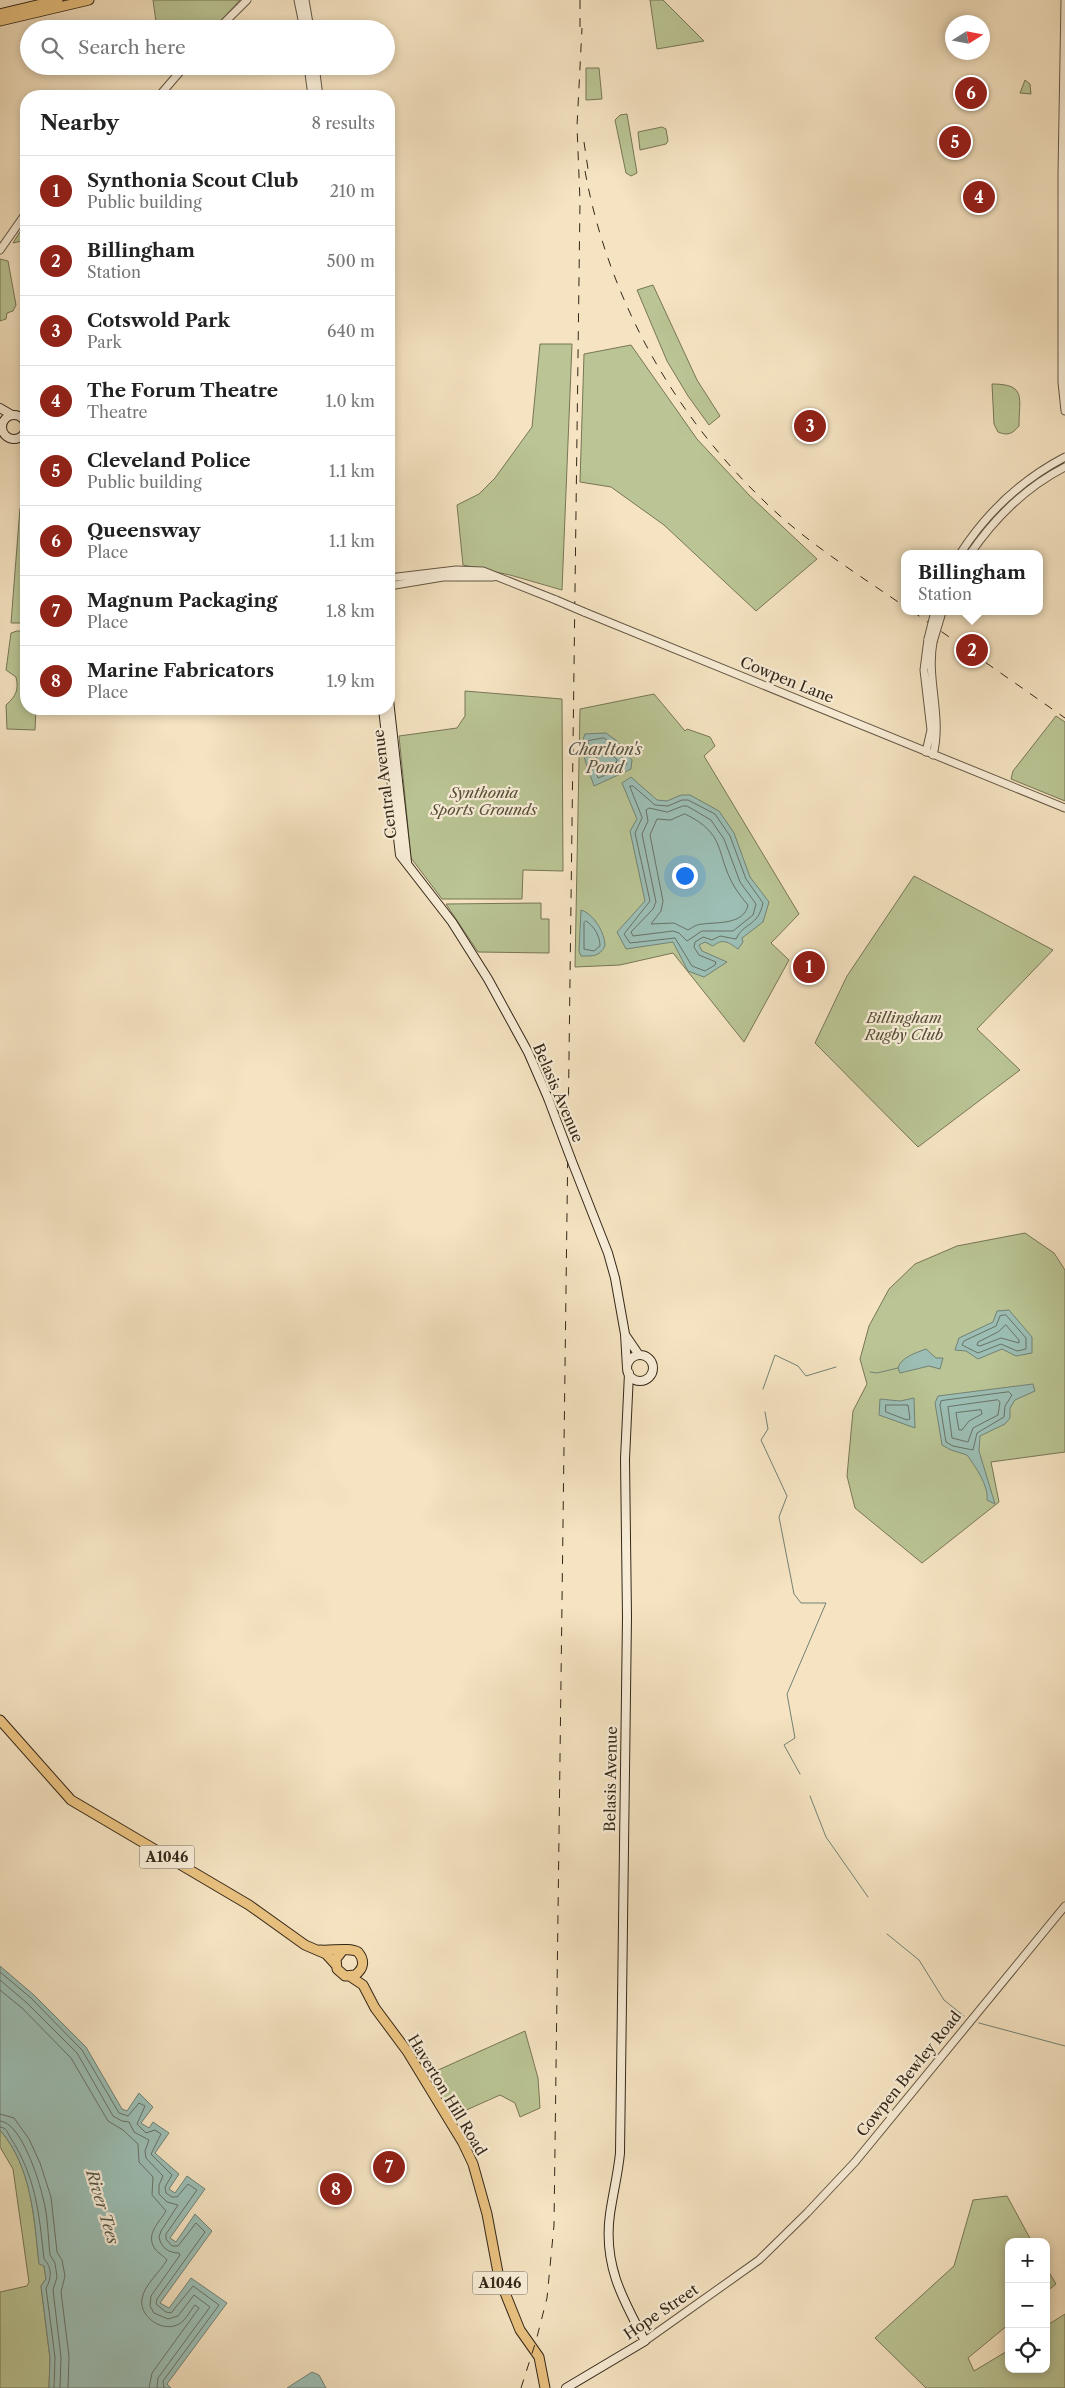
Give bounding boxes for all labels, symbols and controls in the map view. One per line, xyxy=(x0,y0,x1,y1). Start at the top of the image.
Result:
north arrow xyxy=(945,15,990,60)
search box xyxy=(20,20,395,75)
icon: search xyxy=(38,34,66,62)
text: Search here xyxy=(78,36,186,59)
pin: 6 xyxy=(955,74,987,112)
text: Nearby xyxy=(40,110,119,135)
text: 8 results xyxy=(312,113,375,133)
pin: 5 xyxy=(939,123,971,161)
text: Synthonia Scout Club xyxy=(87,169,298,192)
pin: 4 xyxy=(963,178,995,216)
text: 1 xyxy=(52,181,60,201)
text: 210 m xyxy=(330,181,375,201)
text: Public building xyxy=(87,192,202,212)
text: Billingham xyxy=(87,239,195,262)
text: 2 xyxy=(51,251,61,271)
text: 500 m xyxy=(327,251,375,271)
text: Station xyxy=(87,262,141,282)
text: Cotswold Park xyxy=(87,309,230,332)
text: 3 xyxy=(51,321,61,341)
text: 640 m xyxy=(327,321,375,341)
text: Park xyxy=(87,332,122,352)
text: The Forum Theatre xyxy=(87,379,278,402)
text: 4 xyxy=(51,391,61,411)
text: 1.0 km xyxy=(326,391,375,411)
text: Theatre xyxy=(87,402,148,422)
pin: 3 xyxy=(794,407,826,445)
text: Cleveland Police xyxy=(87,449,251,472)
text: 5 xyxy=(52,461,60,481)
text: 1.1 km xyxy=(329,461,375,481)
text: Public building xyxy=(87,472,202,492)
text: Queensway xyxy=(87,519,200,542)
text: 6 xyxy=(51,531,61,551)
text: 1.1 km xyxy=(329,531,375,551)
text: Place xyxy=(87,542,128,562)
popup xyxy=(901,550,1043,615)
text: Billingham xyxy=(918,561,1026,584)
text: Station xyxy=(918,584,972,604)
text: Magnum Packaging xyxy=(87,589,277,612)
text: 7 xyxy=(52,601,60,621)
text: 1.8 km xyxy=(326,601,375,621)
text: Place xyxy=(87,612,128,632)
pin: 2 xyxy=(956,631,988,669)
street label: Cowpen Lane xyxy=(738,652,837,707)
text: Marine Fabricators xyxy=(87,659,274,682)
text: 8 xyxy=(51,671,61,691)
text: 1.9 km xyxy=(327,671,375,691)
text: Place xyxy=(87,682,128,702)
street label: Central Avenue xyxy=(368,728,401,840)
water label: Charlton's Pond xyxy=(568,739,642,777)
park label: Synthonia Sports Grounds xyxy=(430,783,538,819)
your location xyxy=(672,863,698,889)
pin: 1 xyxy=(793,948,825,986)
park label: Billingham Rugby Club xyxy=(864,1008,943,1044)
street label: Belasis Avenue xyxy=(529,1040,588,1145)
street label: Belasis Avenue xyxy=(600,1726,621,1832)
road number: A1046 xyxy=(140,1845,194,1868)
street label: Cowpen Bewley Road xyxy=(852,2007,965,2140)
street label: Haverton Hill Road xyxy=(404,2031,491,2159)
pin: 7 xyxy=(373,2148,405,2186)
water label: River Tees xyxy=(82,2165,124,2247)
pin: 8 xyxy=(320,2170,352,2208)
map controls xyxy=(1005,2238,1050,2373)
button: + xyxy=(1005,2238,1050,2283)
road number: A1046 xyxy=(472,2272,528,2294)
street label: Hope Street xyxy=(620,2279,702,2343)
button: − xyxy=(1005,2283,1050,2328)
button: locate xyxy=(1005,2328,1050,2373)

